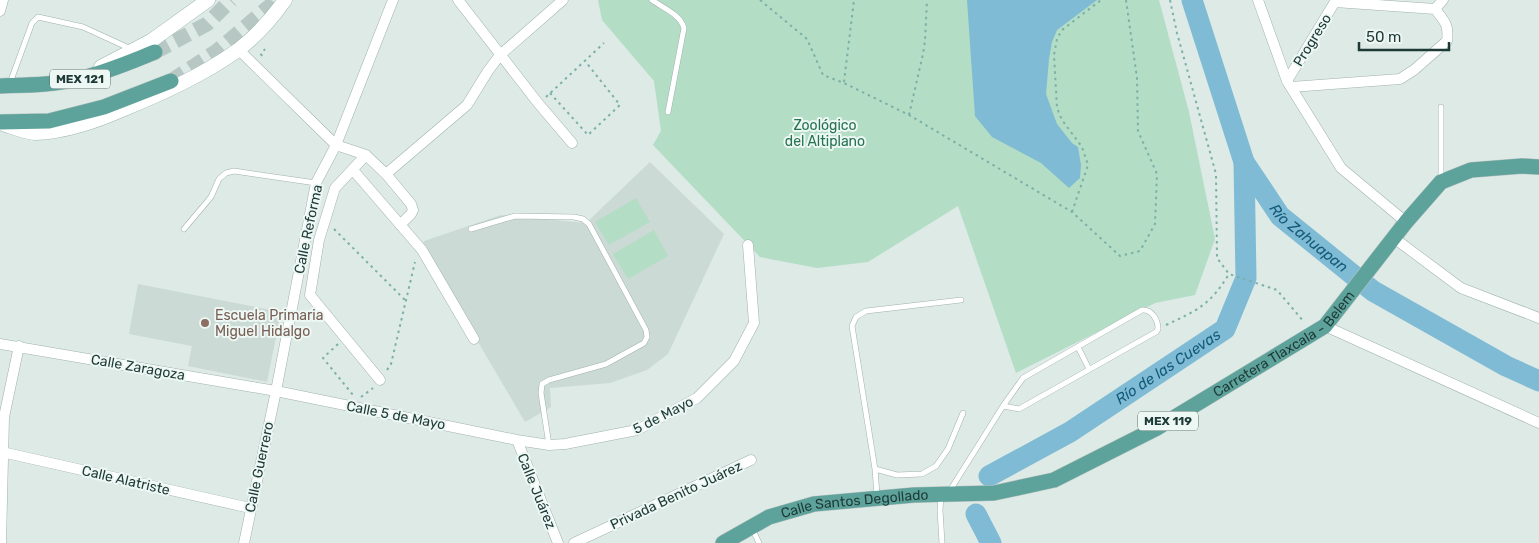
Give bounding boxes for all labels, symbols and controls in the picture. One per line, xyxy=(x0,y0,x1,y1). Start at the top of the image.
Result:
street label: Progreso xyxy=(1290,11,1335,70)
scale bar xyxy=(1359,20,1449,52)
text: 50 m xyxy=(1366,28,1401,46)
road number: MEX 121 xyxy=(50,70,110,88)
park label: Zoológico del Altiplano xyxy=(785,117,865,150)
street label: Calle Reforma xyxy=(291,183,326,275)
water label: Río Zahuapan xyxy=(1265,200,1352,276)
street label: Carretera Tlaxcala - Belem xyxy=(1210,287,1358,401)
place label: Escuela Primaria Miguel Hidalgo xyxy=(215,307,324,340)
marker: Escuela Primaria Miguel Hidalgo xyxy=(199,317,211,329)
water label: Río de las Cuevas xyxy=(1112,325,1224,408)
street label: Calle Zaragoza xyxy=(89,351,186,384)
street label: 5 de Mayo xyxy=(630,393,696,438)
street label: Calle 5 de Mayo xyxy=(345,398,447,433)
road number: MEX 119 xyxy=(1138,412,1198,431)
street label: Calle Guerrero xyxy=(242,420,277,514)
street label: Calle Juárez xyxy=(514,451,559,532)
street label: Privada Benito Juárez xyxy=(608,457,745,533)
street label: Calle Alatriste xyxy=(80,462,172,499)
street label: Calle Santos Degollado xyxy=(779,487,929,522)

